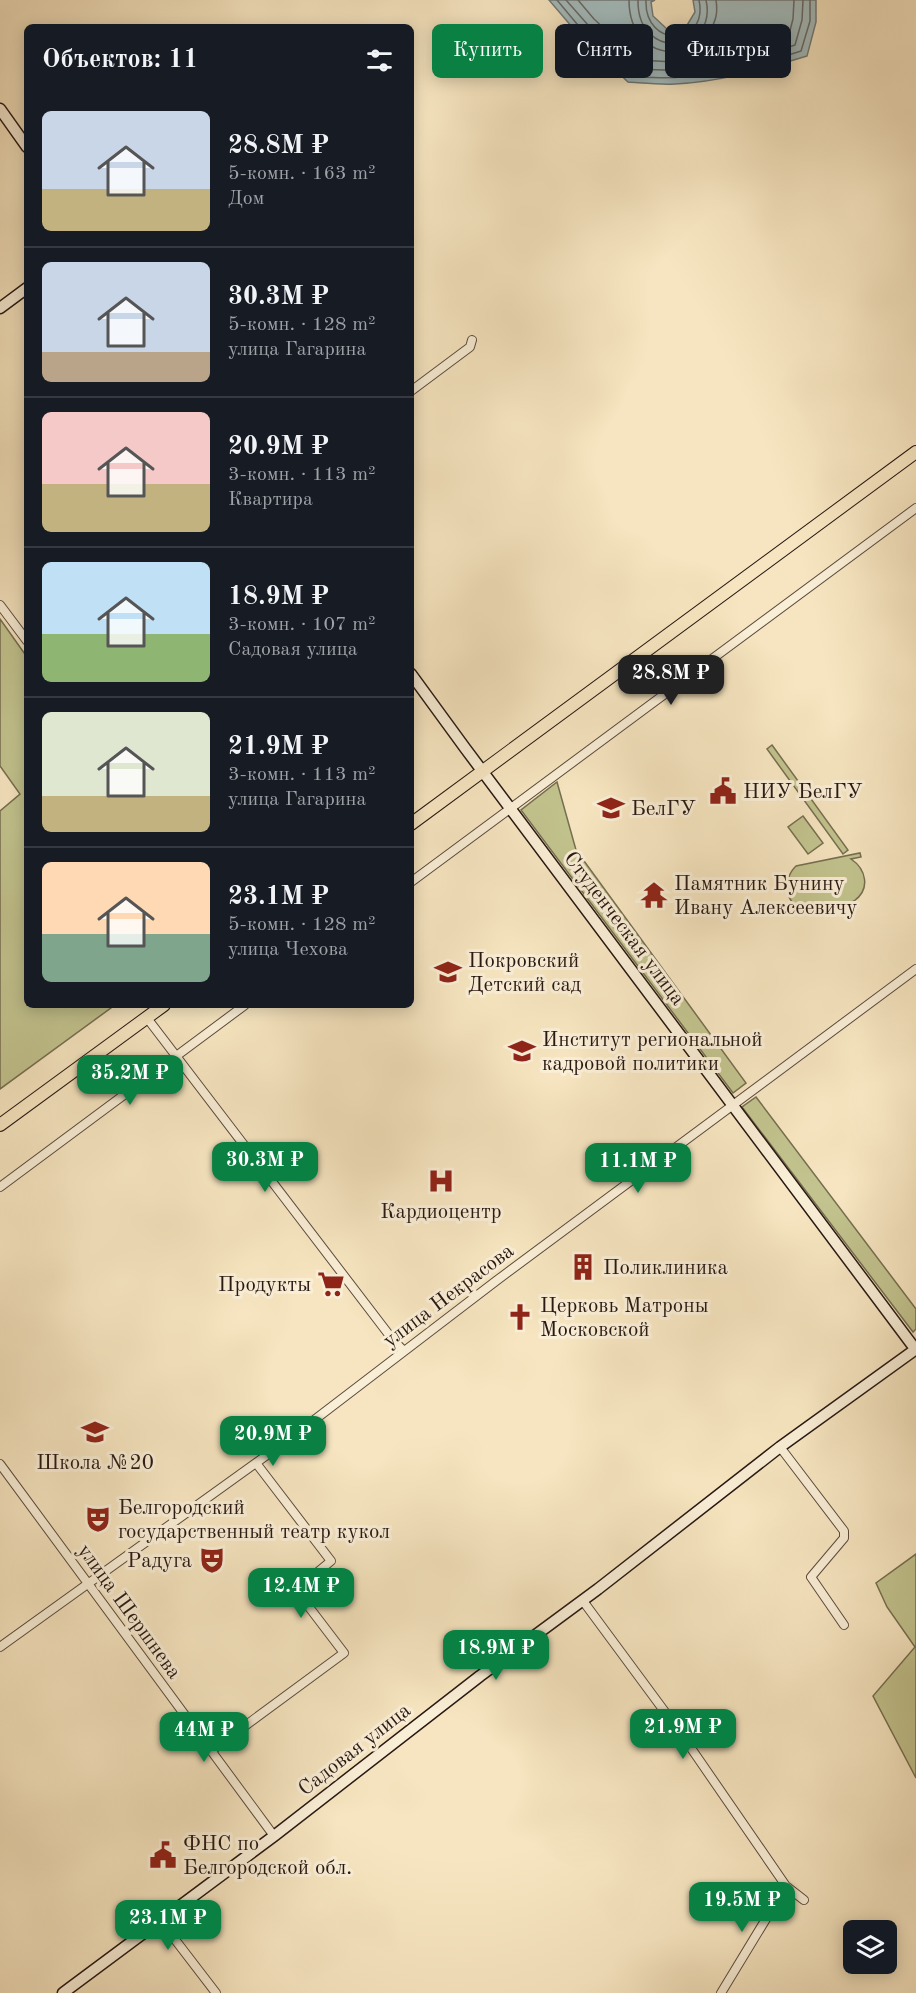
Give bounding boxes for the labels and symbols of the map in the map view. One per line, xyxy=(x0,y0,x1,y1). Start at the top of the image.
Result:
pin: 28.8M ₽ xyxy=(616,655,726,706)
public building icon: НИУ БелГУ xyxy=(708,776,738,806)
place label: НИУ БелГУ xyxy=(743,782,863,803)
school or university icon: БелГУ xyxy=(596,793,626,823)
place label: БелГУ xyxy=(631,799,696,820)
street label: Студенческая улица xyxy=(559,848,688,1010)
place label: Памятник Бунину Ивану Алексеевичу xyxy=(674,874,857,919)
temple icon: Памятник Бунину Ивану Алексеевичу xyxy=(639,880,669,910)
place label: Покровский Детский сад xyxy=(468,951,582,996)
school or university icon: Покровский Детский сад xyxy=(433,957,463,987)
place label: Институт региональной кадровой политики xyxy=(542,1030,763,1075)
school or university icon: Институт региональной кадровой политики xyxy=(507,1036,537,1066)
pin: 35.2M ₽ xyxy=(75,1055,185,1106)
pin: 30.3M ₽ xyxy=(210,1142,320,1193)
pin: 11.1M ₽ xyxy=(583,1143,693,1194)
hospital icon: Кардиоцентр xyxy=(426,1166,456,1196)
place label: Кардиоцентр xyxy=(380,1202,502,1223)
street label: улица Некрасова xyxy=(380,1240,518,1352)
building icon: Поликлиника xyxy=(568,1252,598,1282)
place label: Поликлиника xyxy=(603,1258,728,1279)
supermarket icon: Продукты xyxy=(316,1269,346,1299)
place label: Продукты xyxy=(218,1275,311,1296)
place label: Церковь Матроны Московской xyxy=(540,1296,709,1341)
church icon: Церковь Матроны Московской xyxy=(505,1302,535,1332)
pin: 20.9M ₽ xyxy=(218,1416,328,1467)
school or university icon: Школа №20 xyxy=(80,1417,110,1447)
place label: Школа №20 xyxy=(36,1453,154,1474)
place label: Белгородский государственный театр кукол xyxy=(118,1498,390,1543)
theatre icon: Белгородский государственный театр кукол xyxy=(83,1504,113,1534)
street label: улица Шершнева xyxy=(73,1541,185,1683)
theatre icon: Радуга xyxy=(197,1545,227,1575)
place label: Радуга xyxy=(127,1551,192,1572)
pin: 12.4M ₽ xyxy=(246,1568,356,1619)
pin: 18.9M ₽ xyxy=(441,1630,551,1681)
street label: Садовая улица xyxy=(295,1700,415,1800)
pin: 21.9M ₽ xyxy=(628,1709,738,1760)
pin: 44M ₽ xyxy=(162,1712,246,1763)
place label: ФНС по Белгородской обл. xyxy=(183,1834,352,1879)
public building icon: ФНС по Белгородской обл. xyxy=(148,1840,178,1870)
pin: 19.5M ₽ xyxy=(687,1882,797,1933)
pin: 23.1M ₽ xyxy=(113,1900,223,1951)

